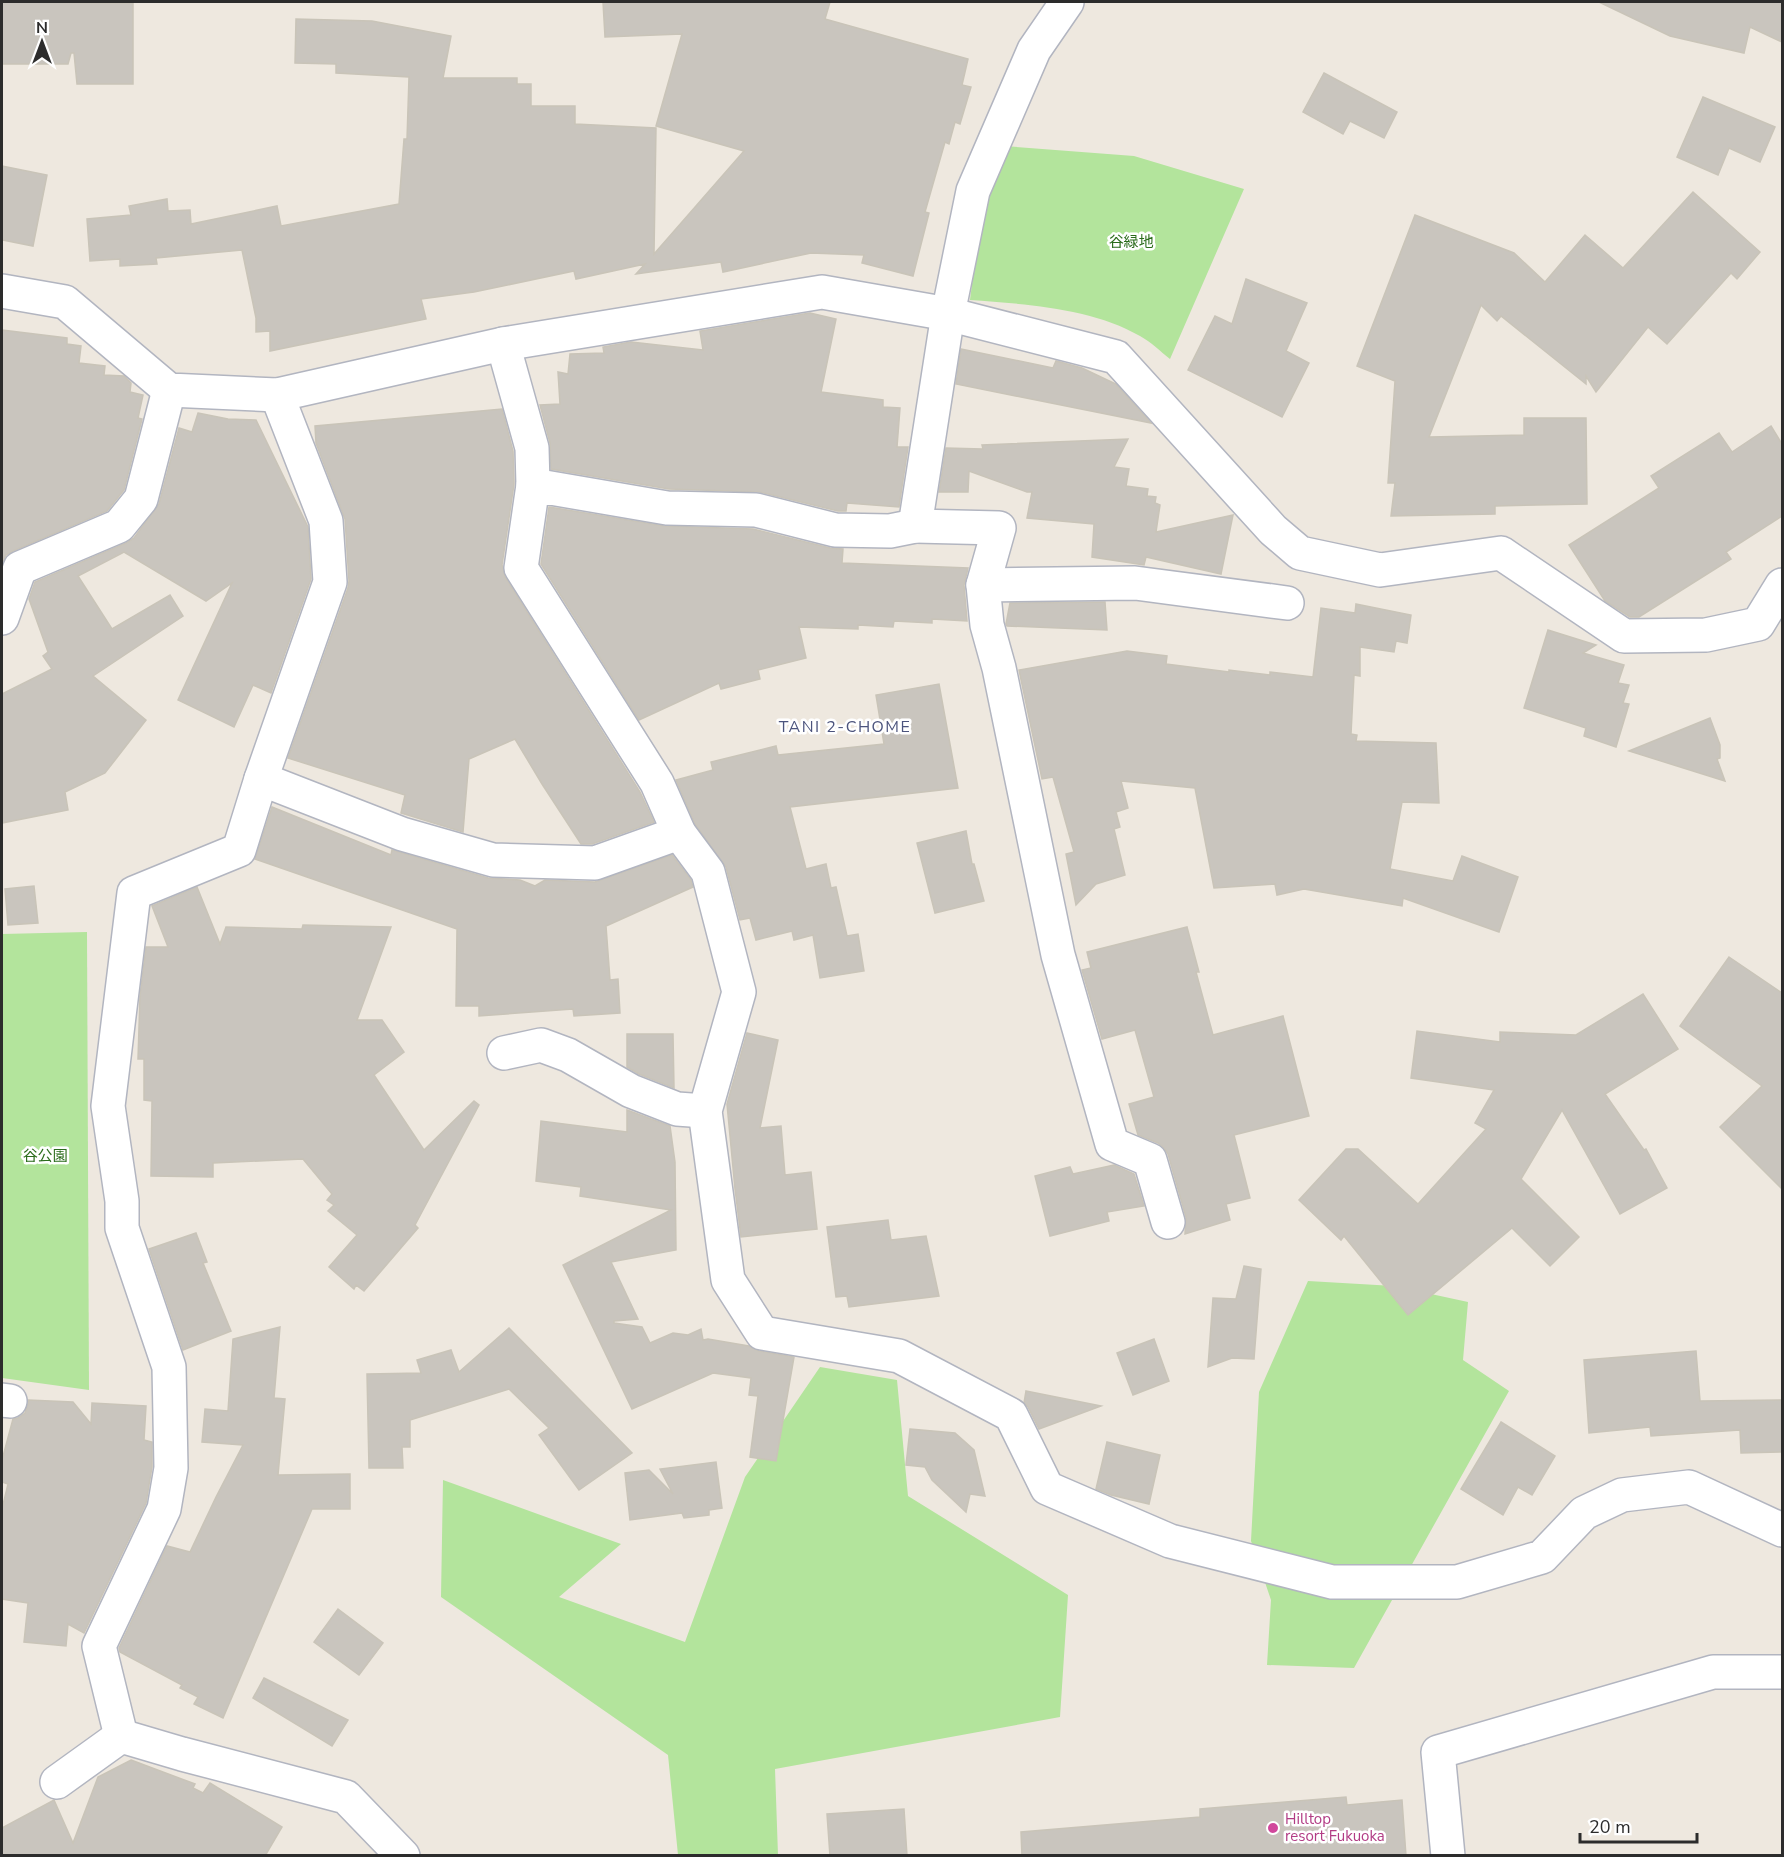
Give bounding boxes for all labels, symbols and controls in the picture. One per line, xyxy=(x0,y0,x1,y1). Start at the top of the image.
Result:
north arrow xyxy=(12,12,72,72)
text: N xyxy=(36,17,48,39)
park label: 谷緑地 xyxy=(1108,232,1154,252)
district label: TANI 2-CHOME xyxy=(779,716,911,738)
park label: 谷公園 xyxy=(22,1146,68,1166)
scale bar xyxy=(1580,1806,1697,1844)
place label: Hilltop resort Fukuoka xyxy=(1285,1809,1385,1846)
text: 20 m xyxy=(1589,1815,1631,1839)
marker: Hilltop resort Fukuoka xyxy=(1266,1821,1280,1835)

